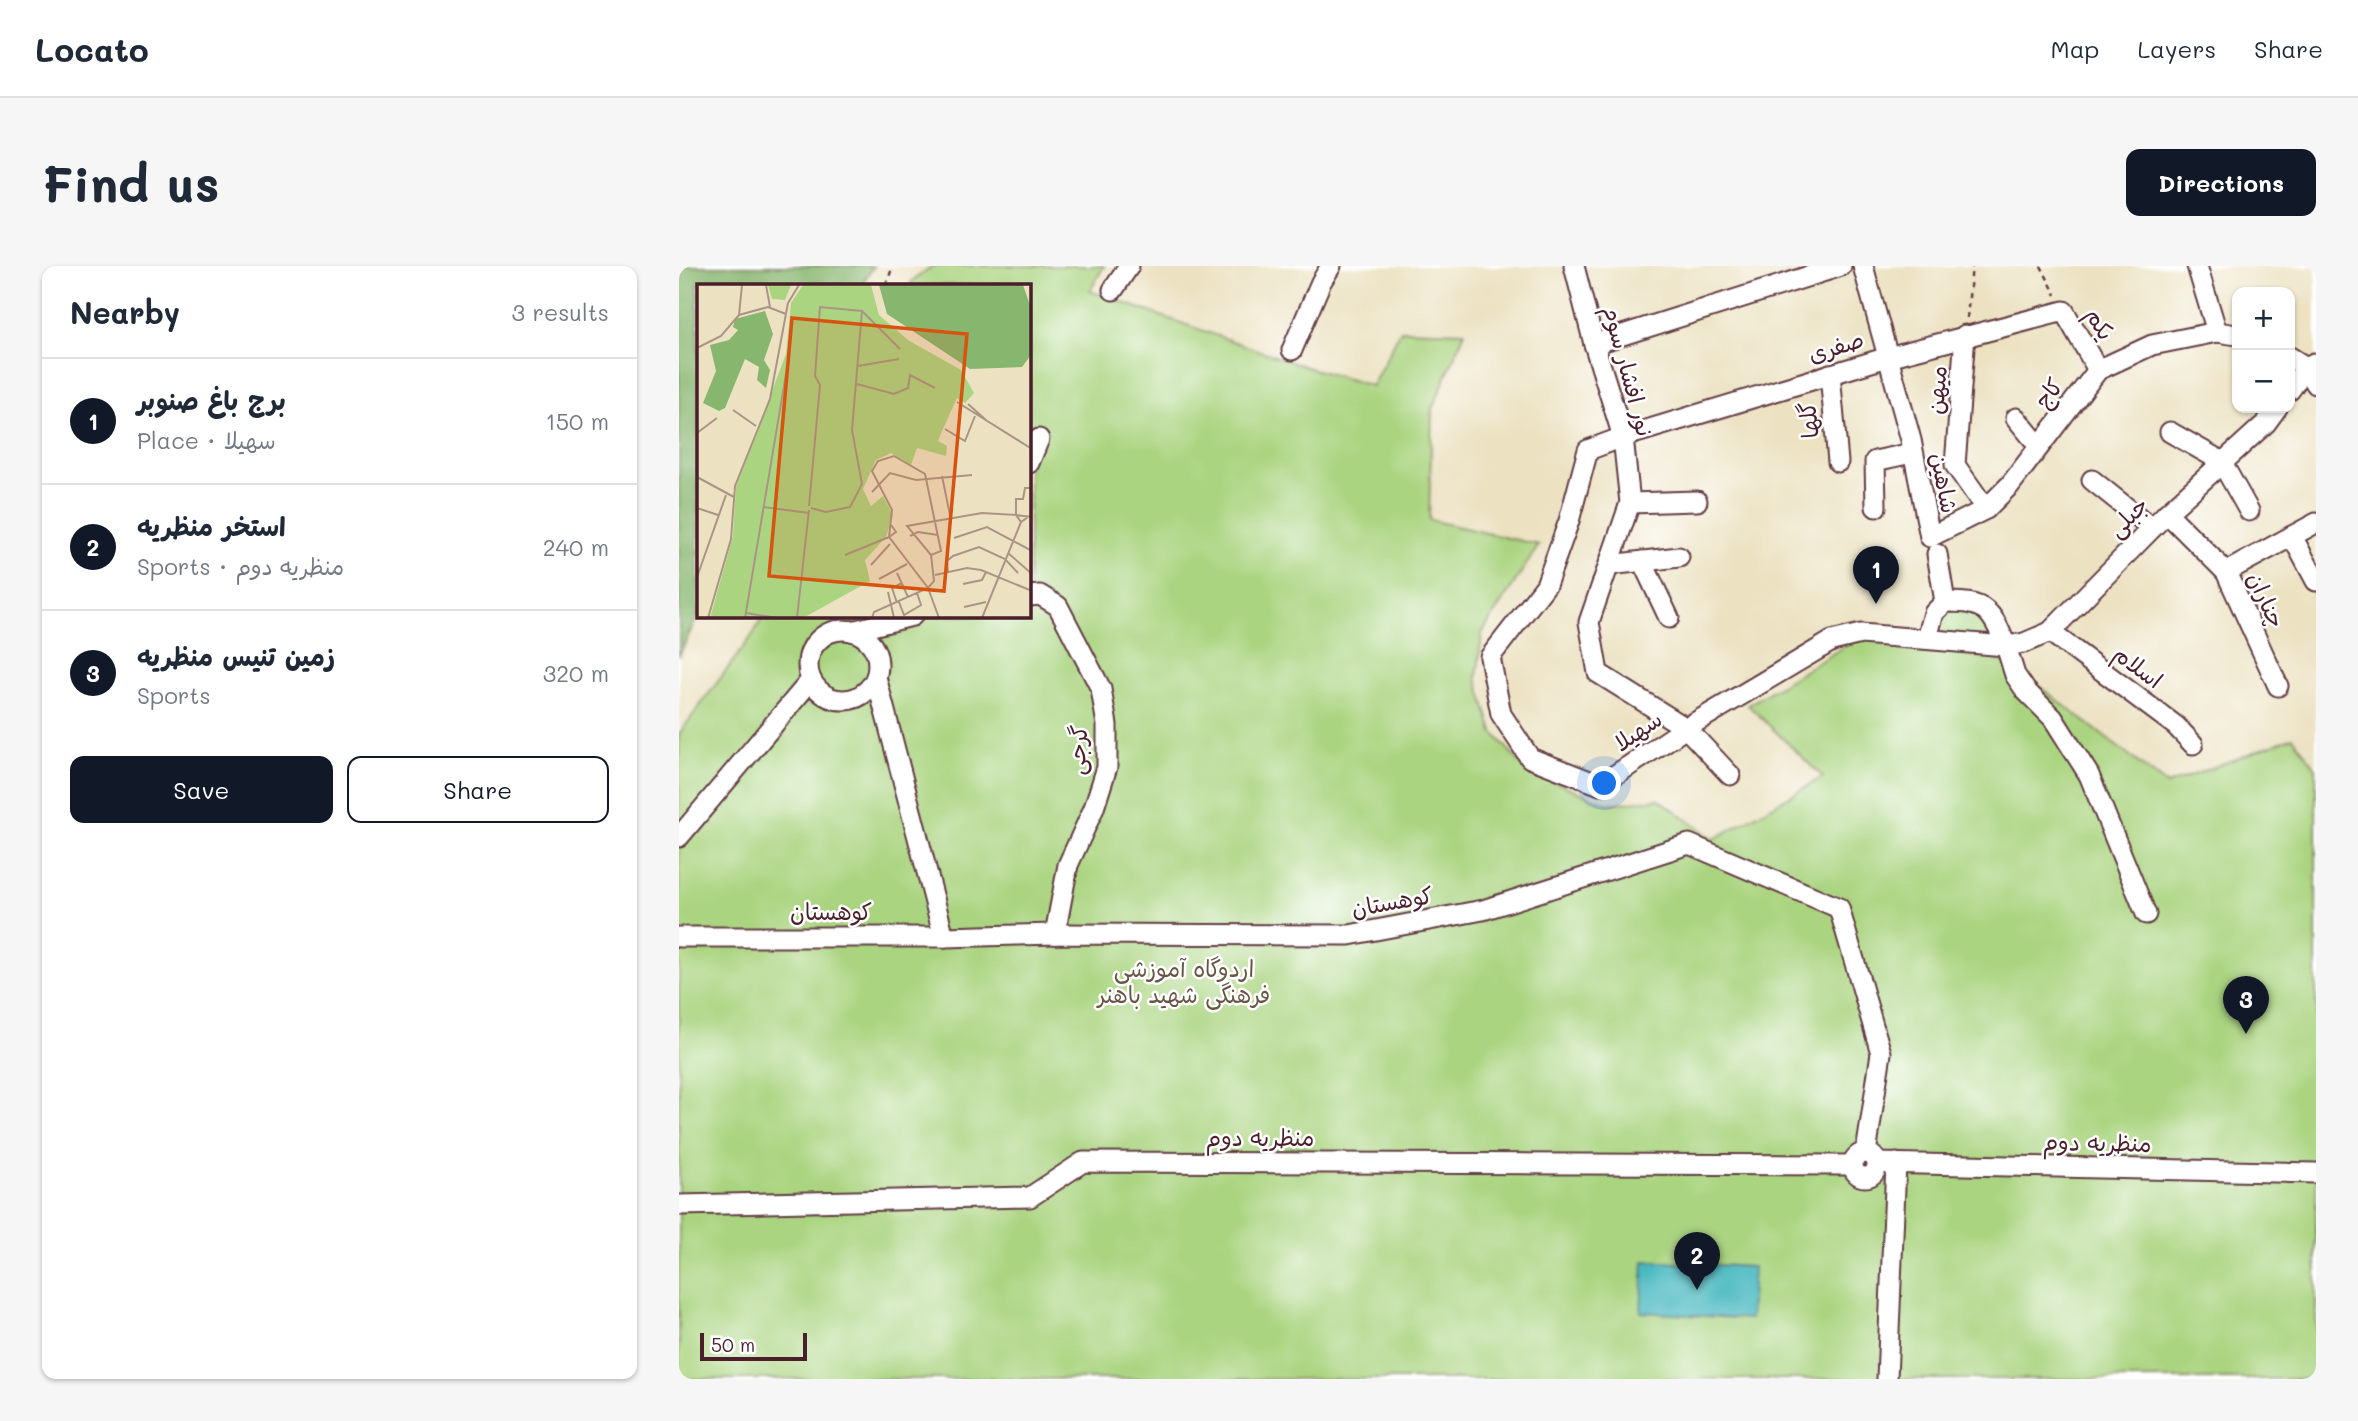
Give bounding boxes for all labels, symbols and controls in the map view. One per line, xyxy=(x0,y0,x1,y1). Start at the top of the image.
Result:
text: Locato xyxy=(35,27,149,70)
text: Map xyxy=(2051,33,2099,64)
text: Layers xyxy=(2137,33,2216,64)
text: Share xyxy=(2254,33,2323,64)
button: Directions xyxy=(2126,149,2316,216)
text: Find us xyxy=(42,151,220,214)
inset map xyxy=(697,284,1031,618)
map controls xyxy=(2232,287,2295,413)
button: + xyxy=(2232,287,2295,350)
text: Nearby xyxy=(70,292,180,332)
text: 3 results xyxy=(512,297,609,327)
street label: نور افشار سوم xyxy=(1594,302,1661,440)
street label: یکم xyxy=(2076,302,2122,347)
street label: صفری xyxy=(1804,323,1867,369)
button: − xyxy=(2232,350,2295,413)
street label: میهن xyxy=(1919,364,1953,415)
street label: کاج xyxy=(2027,371,2071,415)
text: برج باغ صنوبر xyxy=(137,383,286,417)
street label: گلها xyxy=(1791,400,1825,440)
text: 1 xyxy=(88,406,98,436)
text: 150 m xyxy=(545,406,609,436)
text: Place · سهیلا xyxy=(137,425,276,455)
street label: شاهین xyxy=(1924,450,1966,516)
street label: جبلی xyxy=(2100,489,2155,544)
text: استخر منظریه xyxy=(137,509,286,543)
text: 2 xyxy=(87,532,99,562)
text: 240 m xyxy=(543,532,609,562)
pin: 1 xyxy=(1853,546,1899,604)
text: Sports · منظریه دوم xyxy=(137,551,344,581)
street label: چناران xyxy=(2241,567,2293,632)
street label: اسلام xyxy=(2105,638,2169,698)
text: زمین تنیس منظریه xyxy=(137,639,335,673)
text: 3 xyxy=(86,658,100,688)
text: 320 m xyxy=(543,658,609,688)
text: Sports xyxy=(137,680,211,710)
street label: سهیلا xyxy=(1607,703,1667,757)
street label: گرجی xyxy=(1060,724,1095,776)
button: Save xyxy=(70,756,333,823)
button: Share xyxy=(347,756,609,823)
your location xyxy=(1587,766,1621,800)
street label: کوهستان xyxy=(1349,879,1435,923)
street label: کوهستان xyxy=(790,896,872,926)
park label: اردوگاه آموزشی فرهنگی شهید باهنر xyxy=(1096,953,1270,1010)
pin: 3 xyxy=(2223,976,2269,1034)
street label: منظریه دوم xyxy=(1206,1122,1314,1156)
street label: منظریه دوم xyxy=(2042,1126,2152,1162)
pin: 2 xyxy=(1674,1232,1720,1290)
scale bar xyxy=(700,1330,807,1362)
text: 50 m xyxy=(711,1332,755,1357)

